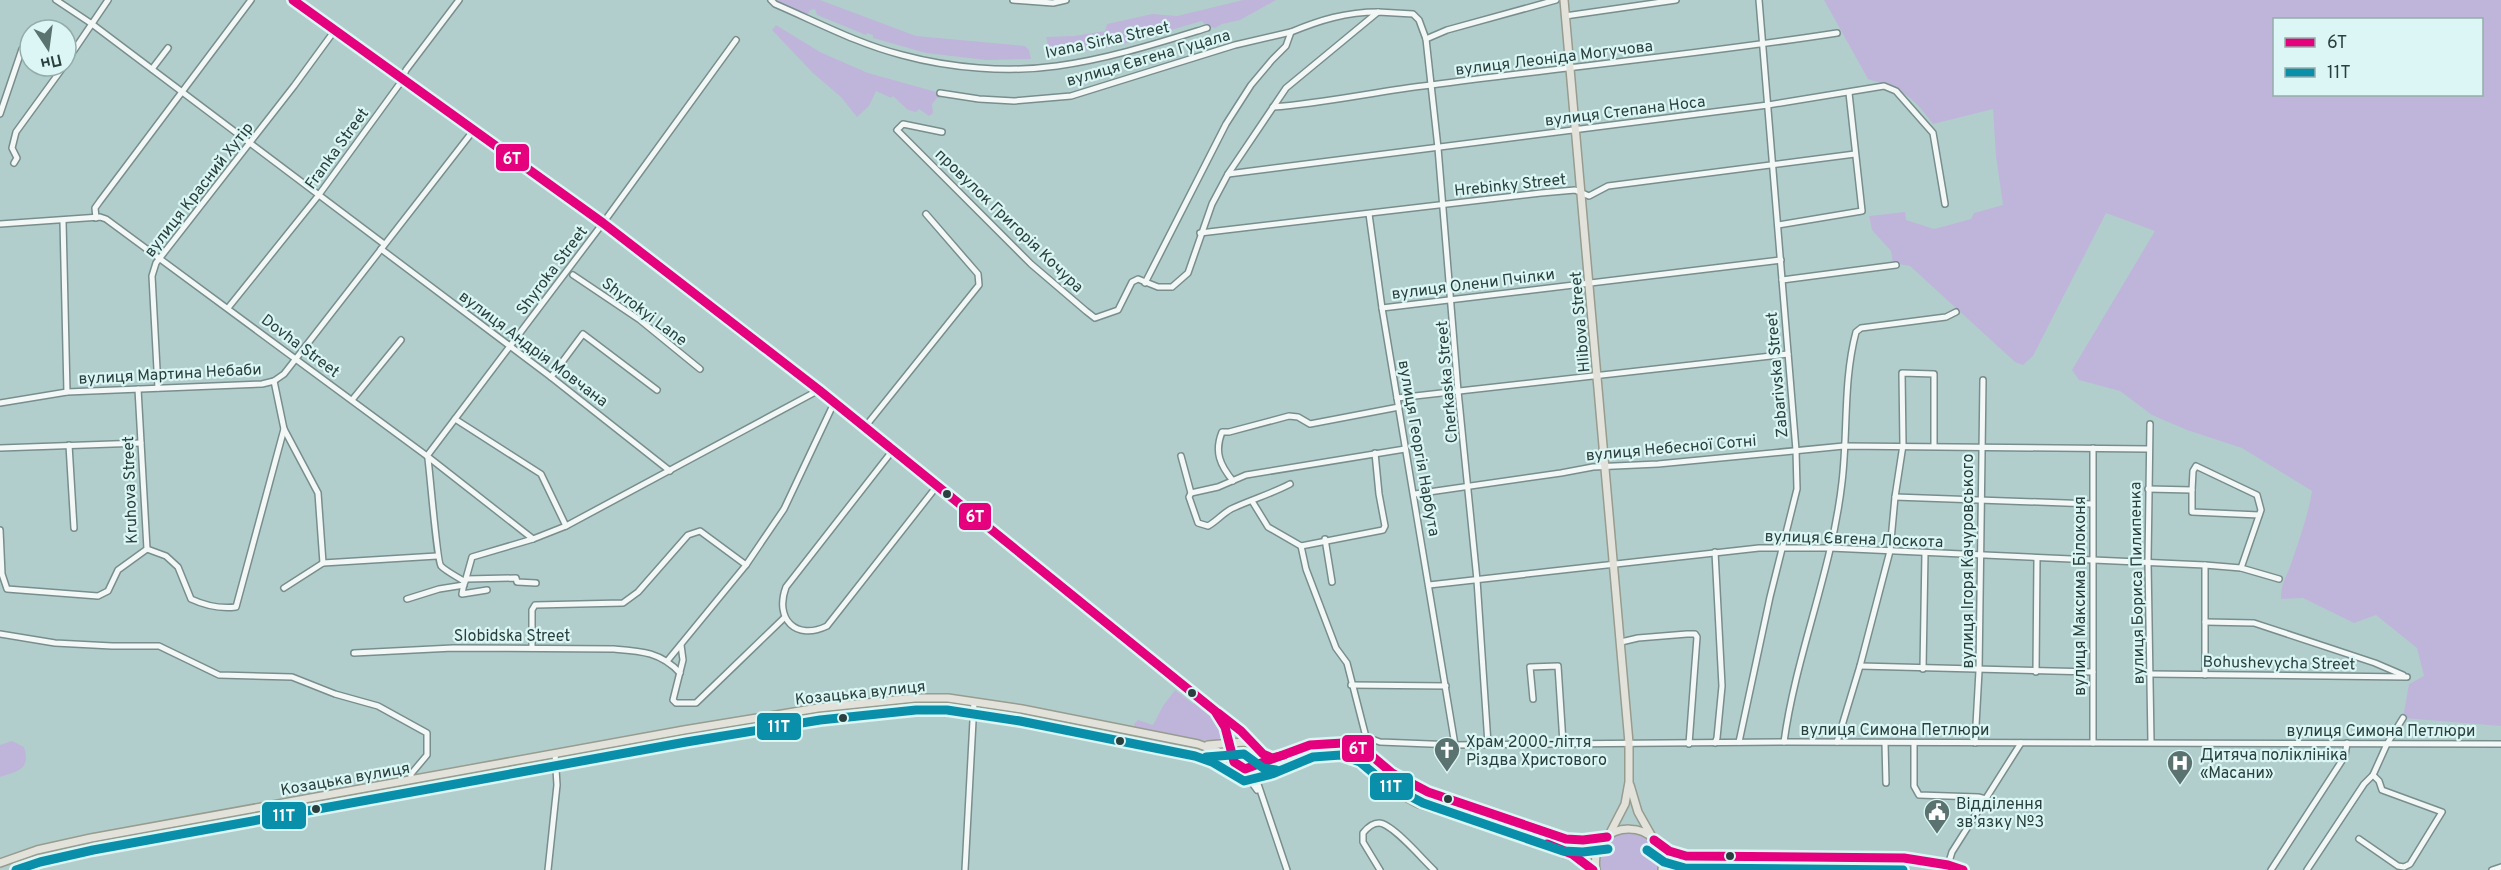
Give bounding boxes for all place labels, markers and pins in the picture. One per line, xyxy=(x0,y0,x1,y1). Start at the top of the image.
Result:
unlabelled marker xyxy=(941,488,953,500)
unlabelled marker xyxy=(1186,687,1198,699)
unlabelled marker xyxy=(837,712,849,724)
place label: Храм 2000-ліття Різдва Христового xyxy=(1466,733,1607,771)
unlabelled marker xyxy=(1114,735,1126,747)
church icon: Храм 2000-ліття Різдва Христового xyxy=(1432,735,1462,773)
place label: Дитяча поліклініка «Масани» xyxy=(2200,746,2348,784)
hospital icon: Дитяча поліклініка «Масани» xyxy=(2165,748,2195,786)
unlabelled marker xyxy=(1442,793,1454,805)
place label: Відділення зв’язку №3 xyxy=(1956,795,2044,833)
public building icon: Відділення зв’язку №3 xyxy=(1922,797,1952,835)
unlabelled marker xyxy=(310,803,322,815)
unlabelled marker xyxy=(1724,850,1736,862)

